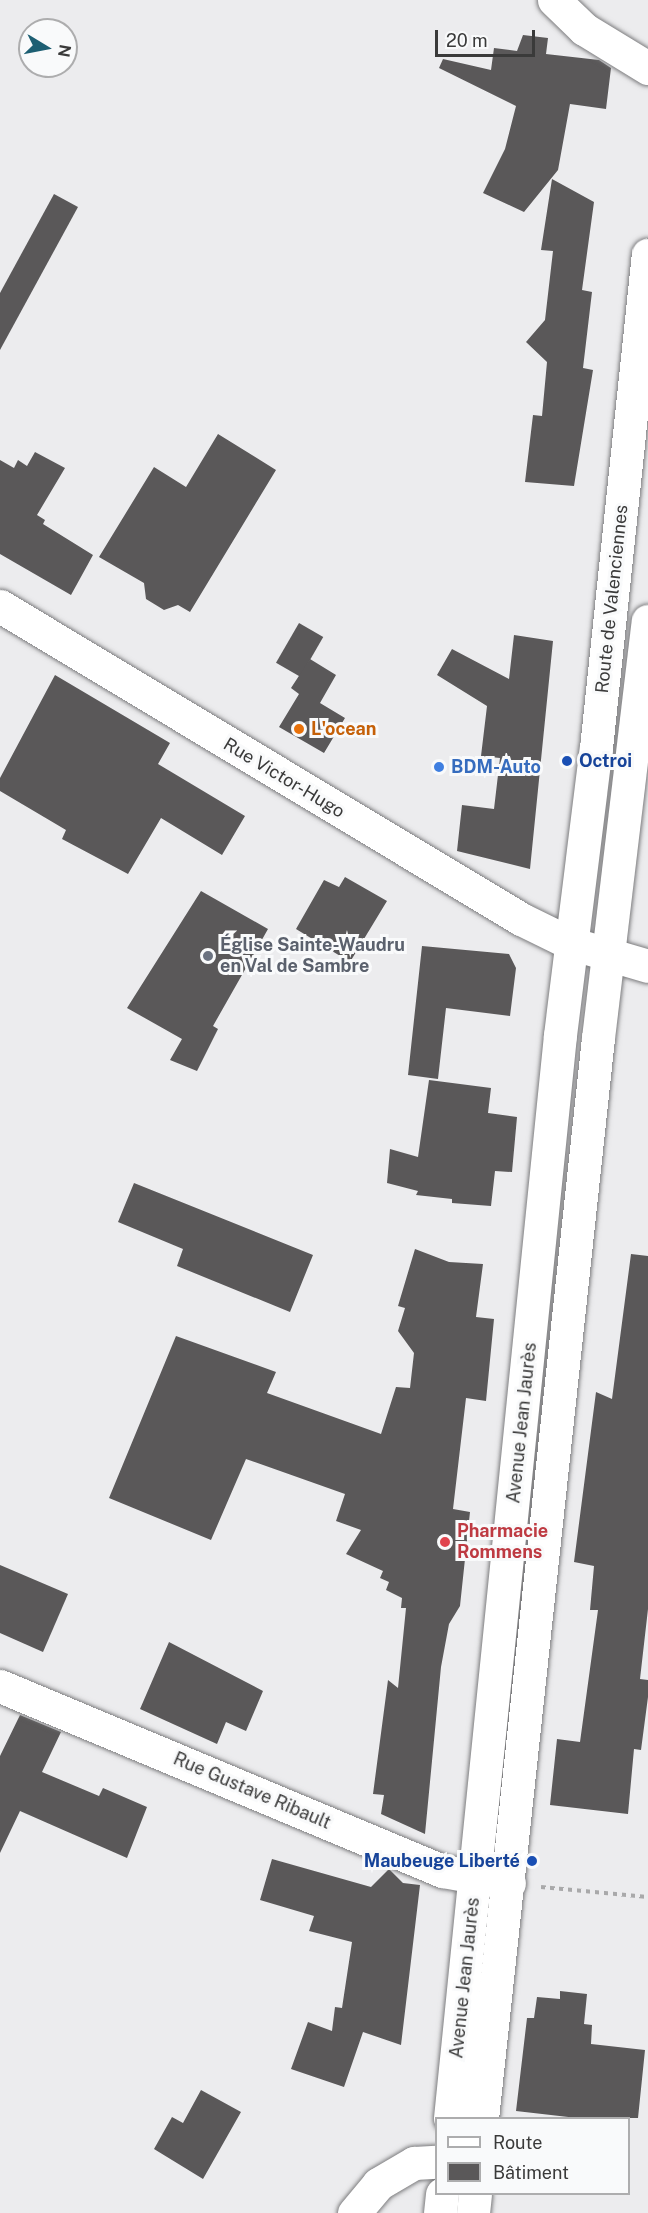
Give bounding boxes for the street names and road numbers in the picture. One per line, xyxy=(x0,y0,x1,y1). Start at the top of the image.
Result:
street label: Route de Valenciennes xyxy=(591,503,633,695)
street label: Rue Victor-Hugo xyxy=(219,733,349,823)
street label: Avenue Jean Jaurès xyxy=(503,1341,541,1505)
street label: Rue Gustave Ribault xyxy=(170,1748,334,1834)
street label: Avenue Jean Jaurès xyxy=(446,1896,484,2060)

